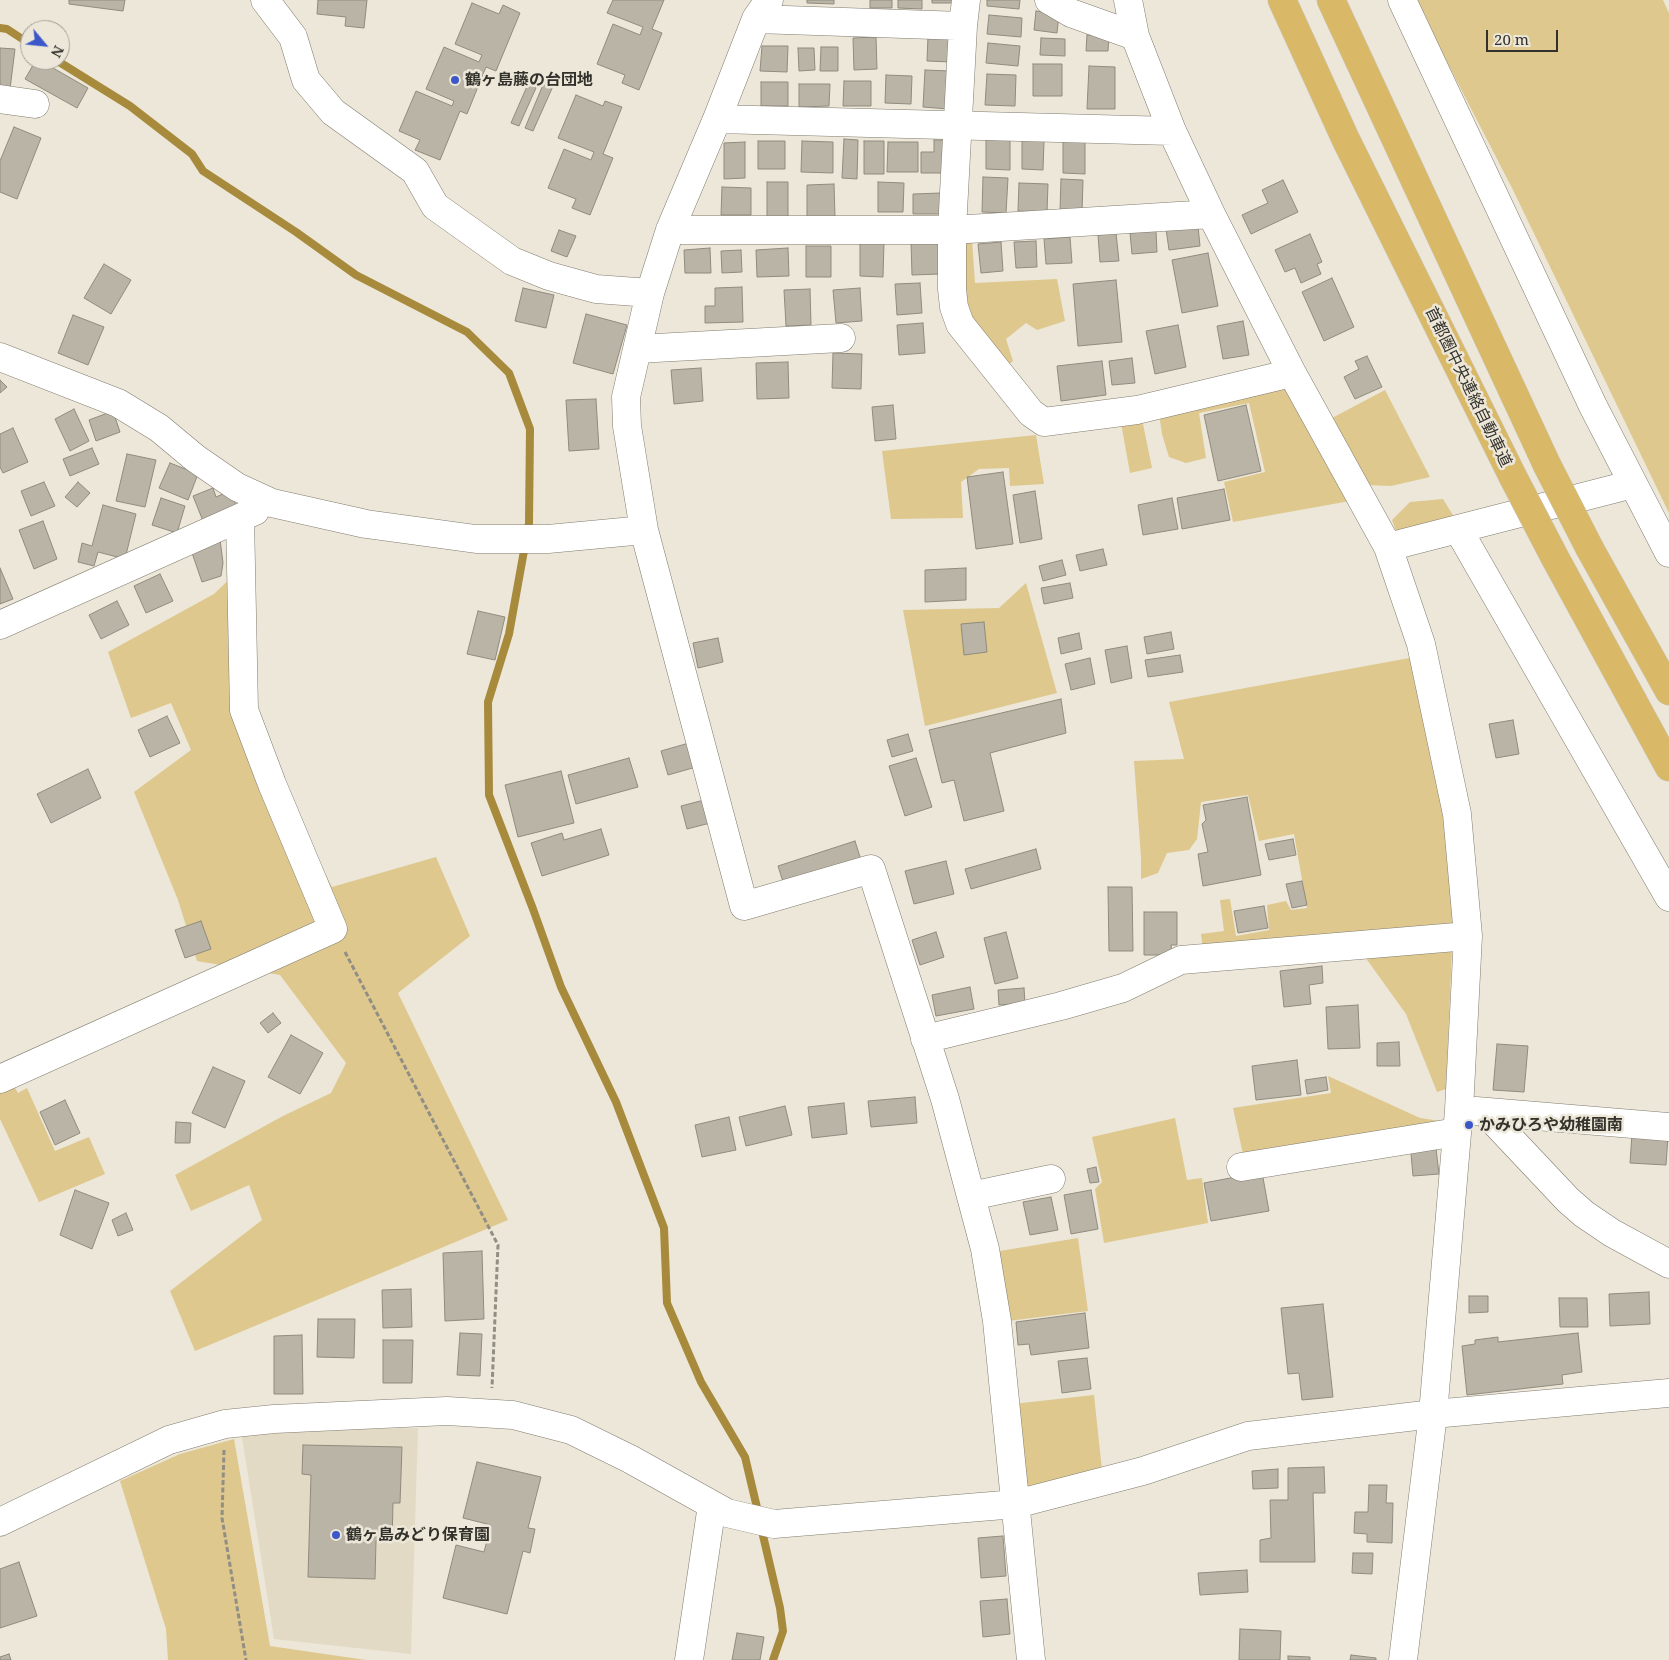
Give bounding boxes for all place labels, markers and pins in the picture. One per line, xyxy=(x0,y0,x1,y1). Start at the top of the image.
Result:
place label: 鶴ヶ島藤の台団地 xyxy=(465,70,593,90)
marker: 鶴ヶ島藤の台団地 xyxy=(449,74,461,86)
place label: かみひろや幼稚園南 xyxy=(1479,1115,1623,1135)
marker: かみひろや幼稚園南 xyxy=(1463,1119,1475,1131)
place label: 鶴ヶ島みどり保育園 xyxy=(346,1525,490,1545)
marker: 鶴ヶ島みどり保育園 xyxy=(330,1529,342,1541)

